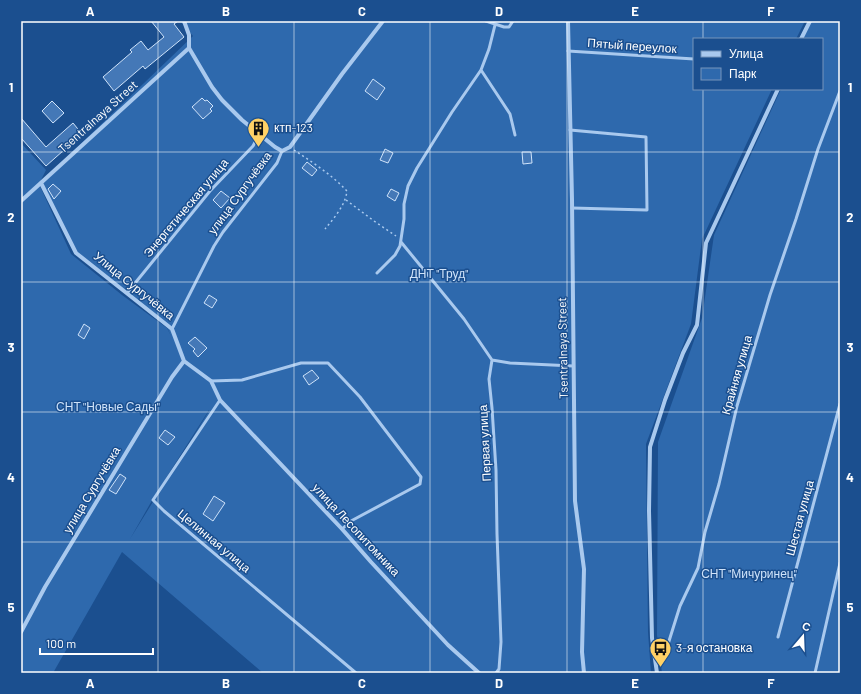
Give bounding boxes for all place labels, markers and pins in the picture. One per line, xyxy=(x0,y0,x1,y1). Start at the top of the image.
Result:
building icon: ктп-123 xyxy=(245,115,271,148)
place label: ктп-123 xyxy=(274,120,313,134)
bus stop icon: 3-я остановка xyxy=(648,635,674,668)
place label: 3-я остановка xyxy=(676,640,753,654)

